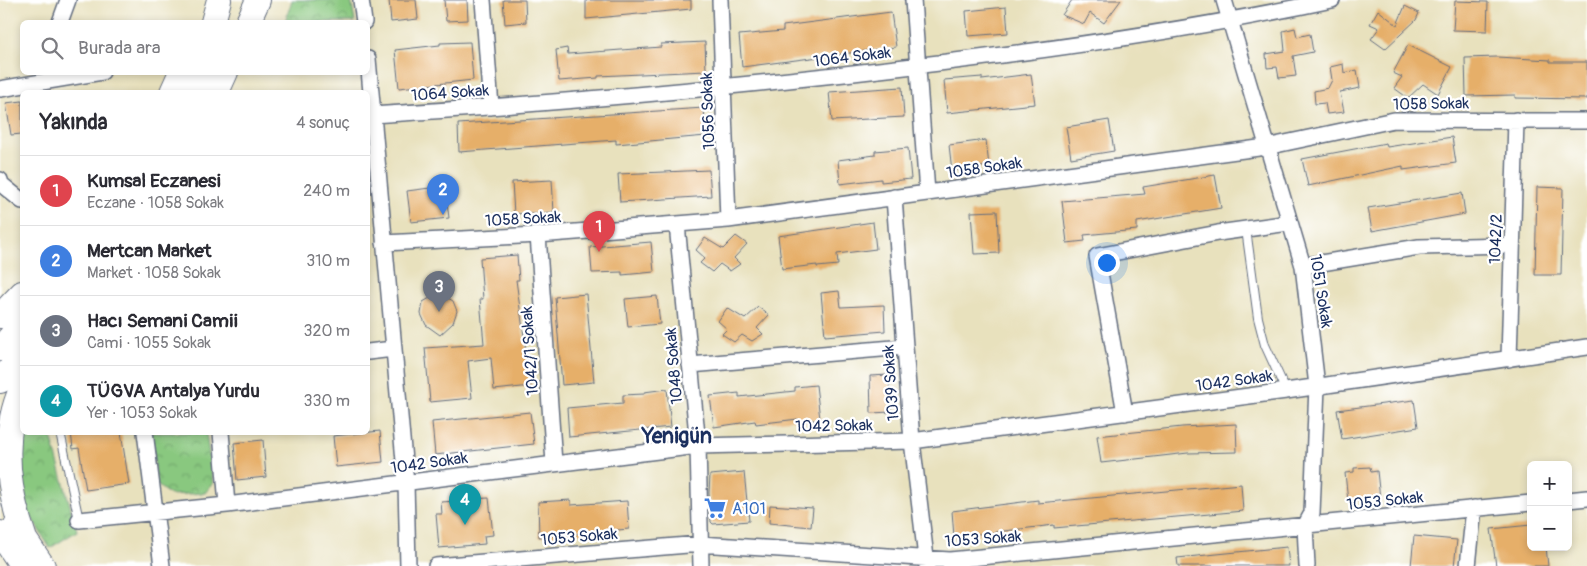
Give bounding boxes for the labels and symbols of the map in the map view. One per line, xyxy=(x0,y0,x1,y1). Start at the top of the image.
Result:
street label: 1064 Sokak xyxy=(812,42,892,72)
street label: 1056 Sokak xyxy=(697,72,719,150)
street label: 1064 Sokak xyxy=(410,80,490,106)
street label: 1058 Sokak xyxy=(1393,93,1470,115)
street label: 1058 Sokak xyxy=(945,153,1024,183)
pin: 2 xyxy=(427,174,459,215)
street label: 1058 Sokak xyxy=(485,207,562,231)
pin: 1 xyxy=(583,211,615,252)
street label: 1042/2 xyxy=(1485,214,1507,264)
your location xyxy=(1094,250,1120,276)
street label: 1051 Sokak xyxy=(1305,253,1337,330)
pin: 3 xyxy=(423,271,455,312)
street label: 1042/1 Sokak xyxy=(517,305,543,396)
street label: 1048 Sokak xyxy=(661,327,687,405)
street label: 1039 Sokak xyxy=(878,344,904,422)
street label: 1042 Sokak xyxy=(1194,366,1274,396)
street label: 1042 Sokak xyxy=(795,415,873,437)
district label: Yenigün xyxy=(641,423,712,450)
street label: 1042 Sokak xyxy=(389,448,469,478)
pin: 4 xyxy=(449,484,481,525)
street label: 1053 Sokak xyxy=(1346,487,1425,515)
supermarket icon: A101 xyxy=(702,495,728,521)
place label: A101 xyxy=(732,499,766,519)
street label: 1053 Sokak xyxy=(540,524,619,550)
street label: 1053 Sokak xyxy=(944,526,1022,552)

